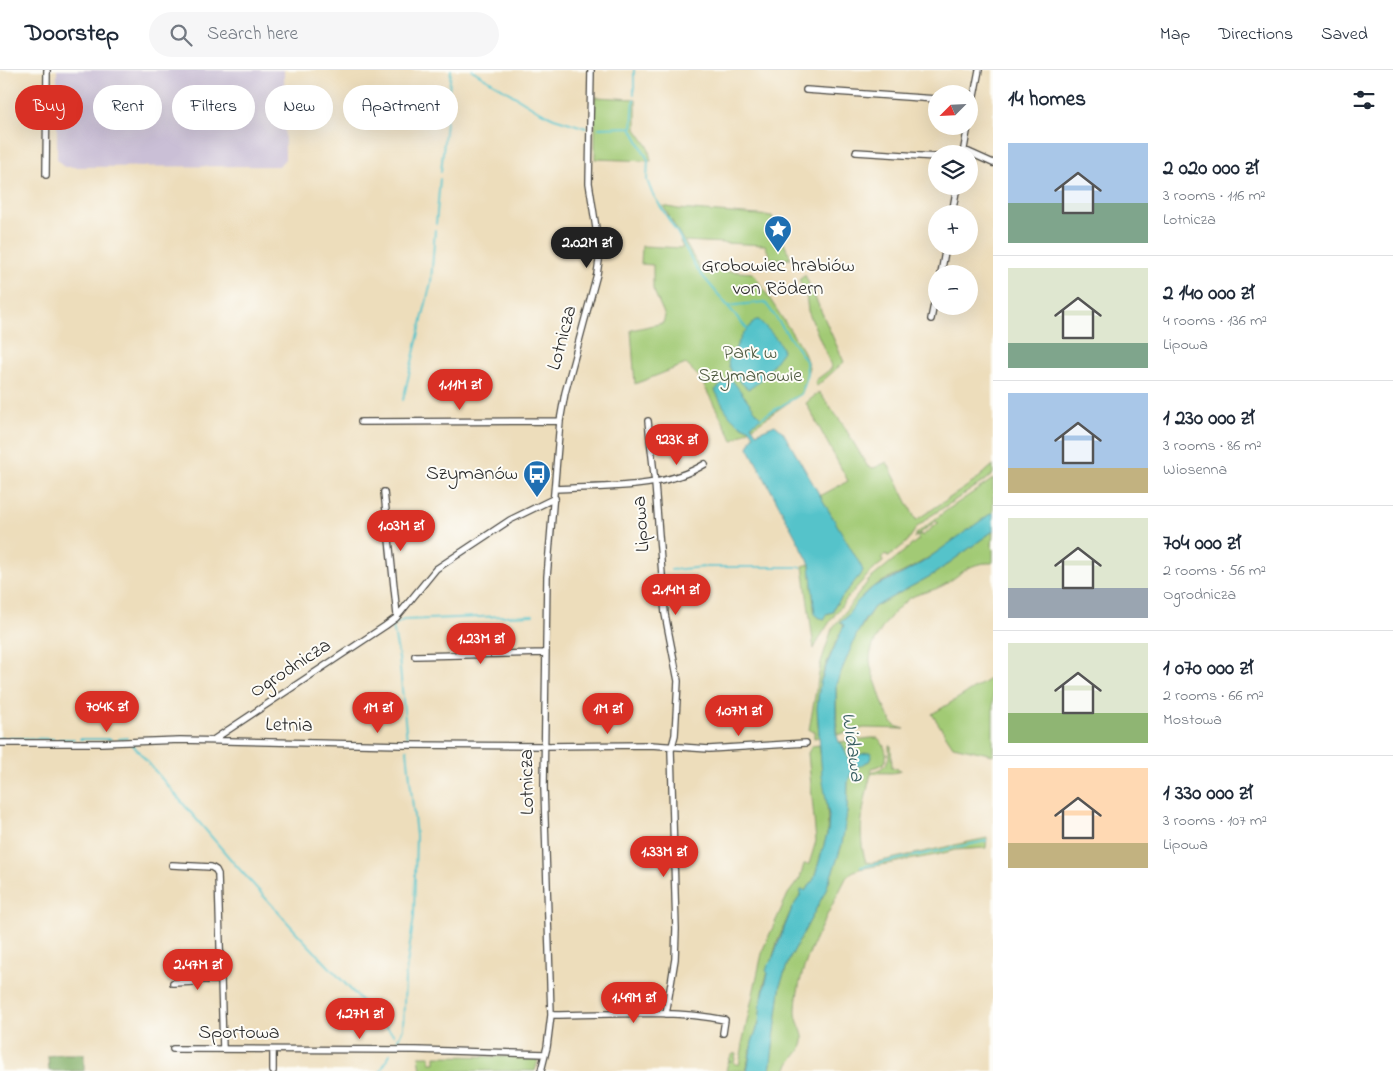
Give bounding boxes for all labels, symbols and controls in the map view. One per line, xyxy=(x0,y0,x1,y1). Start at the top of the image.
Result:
search box xyxy=(149,12,499,57)
text: Doorstep xyxy=(25,17,119,52)
icon: search xyxy=(167,21,195,49)
text: Search here xyxy=(207,21,298,48)
text: Map xyxy=(1160,22,1190,48)
text: Directions xyxy=(1218,22,1293,48)
text: Saved xyxy=(1321,22,1368,48)
chip: Buy xyxy=(15,85,83,130)
chip: Rent xyxy=(93,85,162,130)
chip: Filters xyxy=(172,85,255,130)
chip: New xyxy=(265,85,333,130)
chip: Apartment xyxy=(343,85,458,130)
north arrow xyxy=(928,85,978,135)
map controls xyxy=(928,85,978,315)
text: 14 homes xyxy=(1008,85,1086,115)
icon: filters xyxy=(1350,86,1378,114)
button: layers xyxy=(928,145,978,195)
text: 2 020 000 zł xyxy=(1163,154,1259,184)
icon: home xyxy=(1048,163,1108,223)
text: 3 rooms · 116 m² xyxy=(1163,184,1266,208)
button: + xyxy=(928,205,978,255)
text: Lotnicza xyxy=(1163,208,1216,232)
place icon: Grobowiec hrabiów von Rödern xyxy=(763,214,793,253)
pin: 2.02M zł xyxy=(535,226,639,269)
text: 2.02M zł xyxy=(562,231,612,255)
place label: Grobowiec hrabiów von Rödern xyxy=(701,252,855,304)
button: − xyxy=(928,265,978,315)
text: 2 140 000 zł xyxy=(1163,279,1254,309)
icon: home xyxy=(1048,288,1108,348)
street label: Lotnicza xyxy=(540,302,586,374)
text: 4 rooms · 136 m² xyxy=(1163,309,1267,333)
text: Lipowa xyxy=(1163,333,1208,357)
park label: Park w Szymanowie xyxy=(698,339,802,391)
pin: 1.11M zł xyxy=(408,368,512,411)
text: 1.11M zł xyxy=(439,373,481,397)
text: 1 230 000 zł xyxy=(1163,404,1254,434)
icon: home xyxy=(1048,413,1108,473)
pin: 923K zł xyxy=(631,424,723,466)
text: 923K zł xyxy=(656,428,698,452)
text: 3 rooms · 86 m² xyxy=(1163,434,1261,458)
text: Wiosenna xyxy=(1163,458,1227,482)
bus stop icon: Szymanów xyxy=(522,459,552,498)
place label: Szymanów xyxy=(426,460,518,489)
street label: Lipowa xyxy=(626,495,658,553)
pin: 1.03M zł xyxy=(349,510,453,552)
text: 1.03M zł xyxy=(378,514,424,538)
text: 704 000 zł xyxy=(1163,529,1241,559)
icon: home xyxy=(1048,538,1108,598)
text: 2 rooms · 56 m² xyxy=(1163,559,1266,583)
pin: 2.14M zł xyxy=(624,574,728,616)
text: 2.14M zł xyxy=(653,578,699,602)
text: Ogrodnicza xyxy=(1163,583,1236,607)
pin: 1.23M zł xyxy=(429,622,533,665)
text: 1.23M zł xyxy=(458,627,504,651)
street label: Ogrodnicza xyxy=(245,632,338,707)
text: 1 070 000 zł xyxy=(1163,654,1253,684)
icon: home xyxy=(1048,663,1108,723)
text: 2 rooms · 66 m² xyxy=(1163,684,1264,708)
pin: 704K zł xyxy=(61,690,153,733)
pin: 1M zł xyxy=(343,692,413,734)
pin: 1M zł xyxy=(573,692,643,735)
pin: 1.07M zł xyxy=(687,694,791,737)
text: 704K zł xyxy=(86,695,128,719)
text: 1M zł xyxy=(363,696,393,720)
text: 1M zł xyxy=(593,697,623,721)
text: 1.07M zł xyxy=(716,699,762,723)
text: Mostowa xyxy=(1163,708,1222,732)
street label: Letnia xyxy=(265,711,313,741)
water label: Widawa xyxy=(832,711,872,784)
street label: Lotnicza xyxy=(513,749,543,815)
text: 1 330 000 zł xyxy=(1163,779,1253,809)
icon: home xyxy=(1048,788,1108,848)
text: 3 rooms · 107 m² xyxy=(1163,809,1267,833)
text: Lipowa xyxy=(1163,833,1208,857)
pin: 1.33M zł xyxy=(612,836,716,878)
text: 1.33M zł xyxy=(641,840,687,864)
pin: 2.47M zł xyxy=(146,948,250,991)
text: 2.47M zł xyxy=(174,953,222,977)
pin: 1.49M zł xyxy=(582,982,686,1024)
text: 1.49M zł xyxy=(612,986,656,1010)
pin: 1.27M zł xyxy=(308,998,412,1040)
text: 1.27M zł xyxy=(337,1002,383,1026)
street label: Sportowa xyxy=(198,1019,280,1048)

